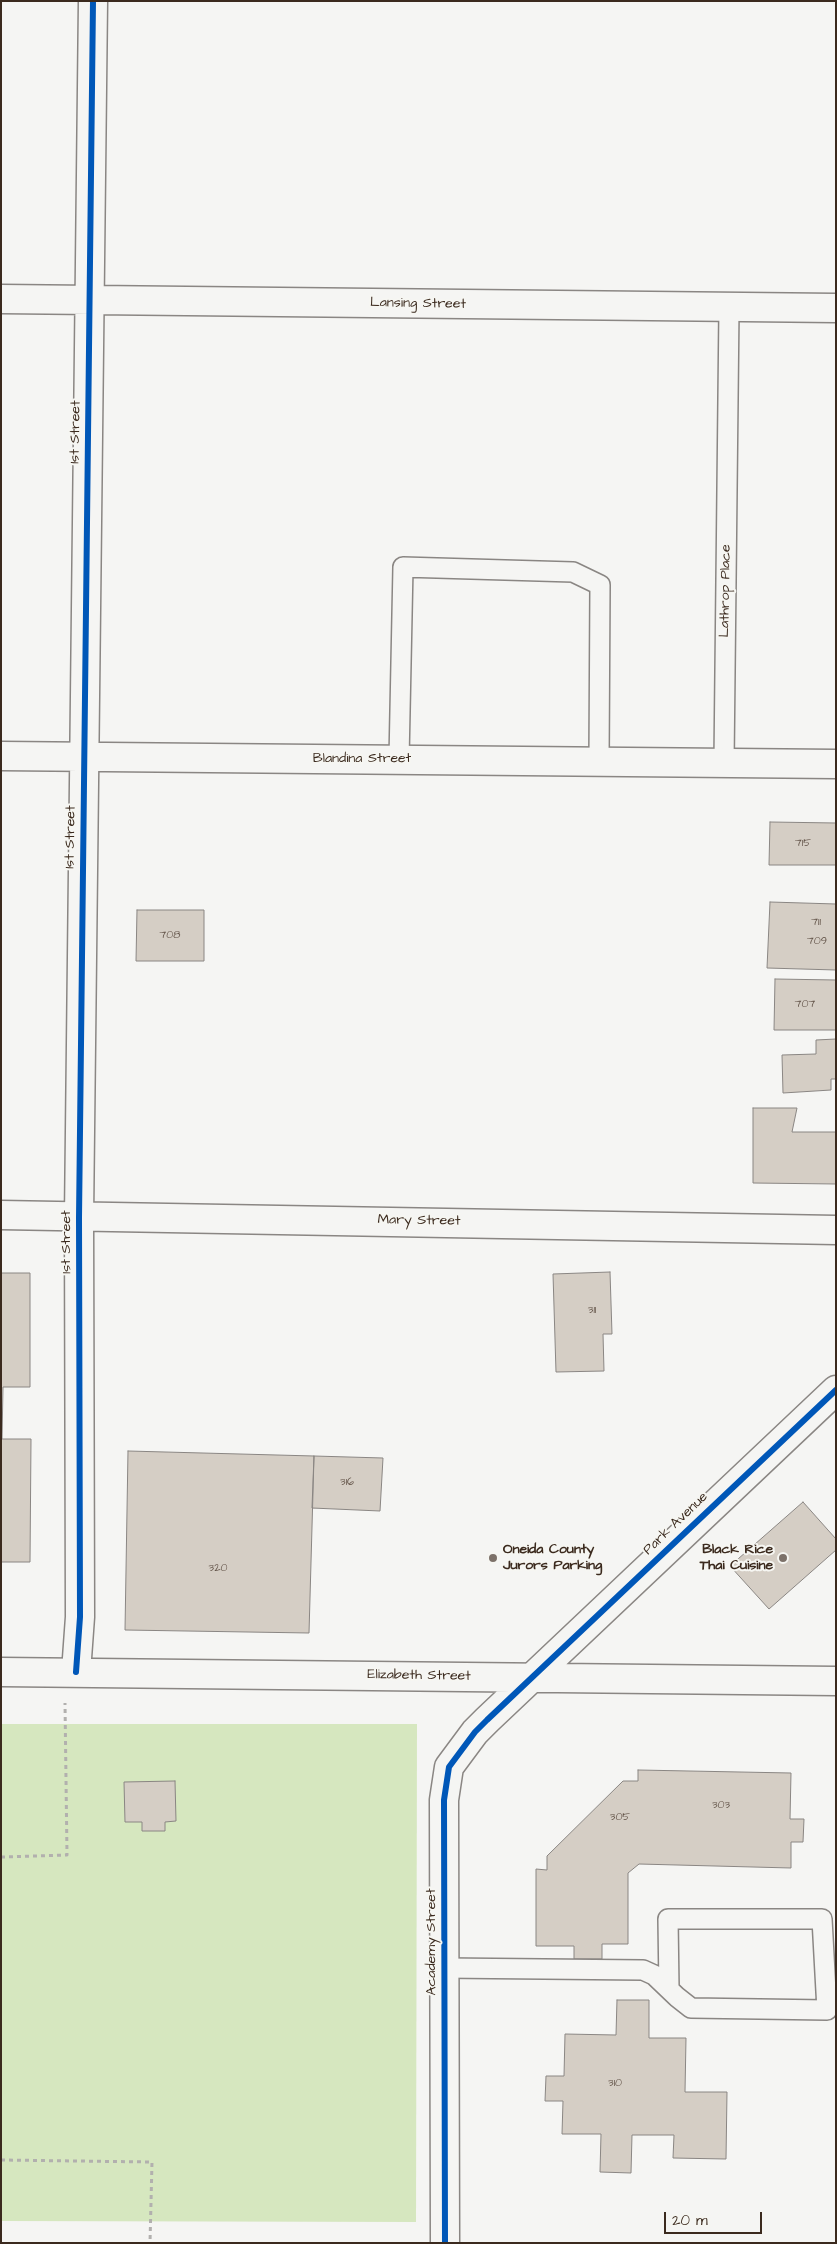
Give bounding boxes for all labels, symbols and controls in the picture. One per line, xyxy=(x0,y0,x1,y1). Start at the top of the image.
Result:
street label: Lansing Street xyxy=(370,295,466,313)
street label: 1st Street xyxy=(67,400,85,464)
street label: Lathrop Place xyxy=(717,544,735,638)
street label: Blandina Street xyxy=(313,751,411,767)
street label: 1st Street xyxy=(62,805,80,869)
house number: 715 xyxy=(795,837,811,851)
house number: 711 xyxy=(811,916,821,930)
house number: 708 xyxy=(160,929,180,943)
house number: 709 xyxy=(807,935,827,949)
house number: 707 xyxy=(795,998,815,1012)
street label: 1st Street xyxy=(59,1210,75,1274)
street label: Mary Street xyxy=(377,1212,461,1230)
house number: 311 xyxy=(588,1304,596,1318)
house number: 316 xyxy=(340,1476,354,1490)
street label: Park Avenue xyxy=(640,1489,712,1559)
place label: Oneida County Jurors Parking xyxy=(503,1542,602,1574)
place label: Black Rice Thai Cuisine xyxy=(700,1542,773,1574)
marker: Oneida County Jurors Parking xyxy=(487,1552,499,1564)
marker: Black Rice Thai Cuisine xyxy=(777,1552,789,1564)
house number: 320 xyxy=(209,1562,227,1576)
street label: Elizabeth Street xyxy=(367,1667,471,1685)
house number: 303 xyxy=(712,1799,730,1813)
house number: 305 xyxy=(610,1811,630,1825)
street label: Academy Street xyxy=(424,1888,440,1996)
house number: 310 xyxy=(608,2077,622,2091)
scale bar xyxy=(667,2202,764,2234)
text: 20 m xyxy=(672,2210,708,2231)

